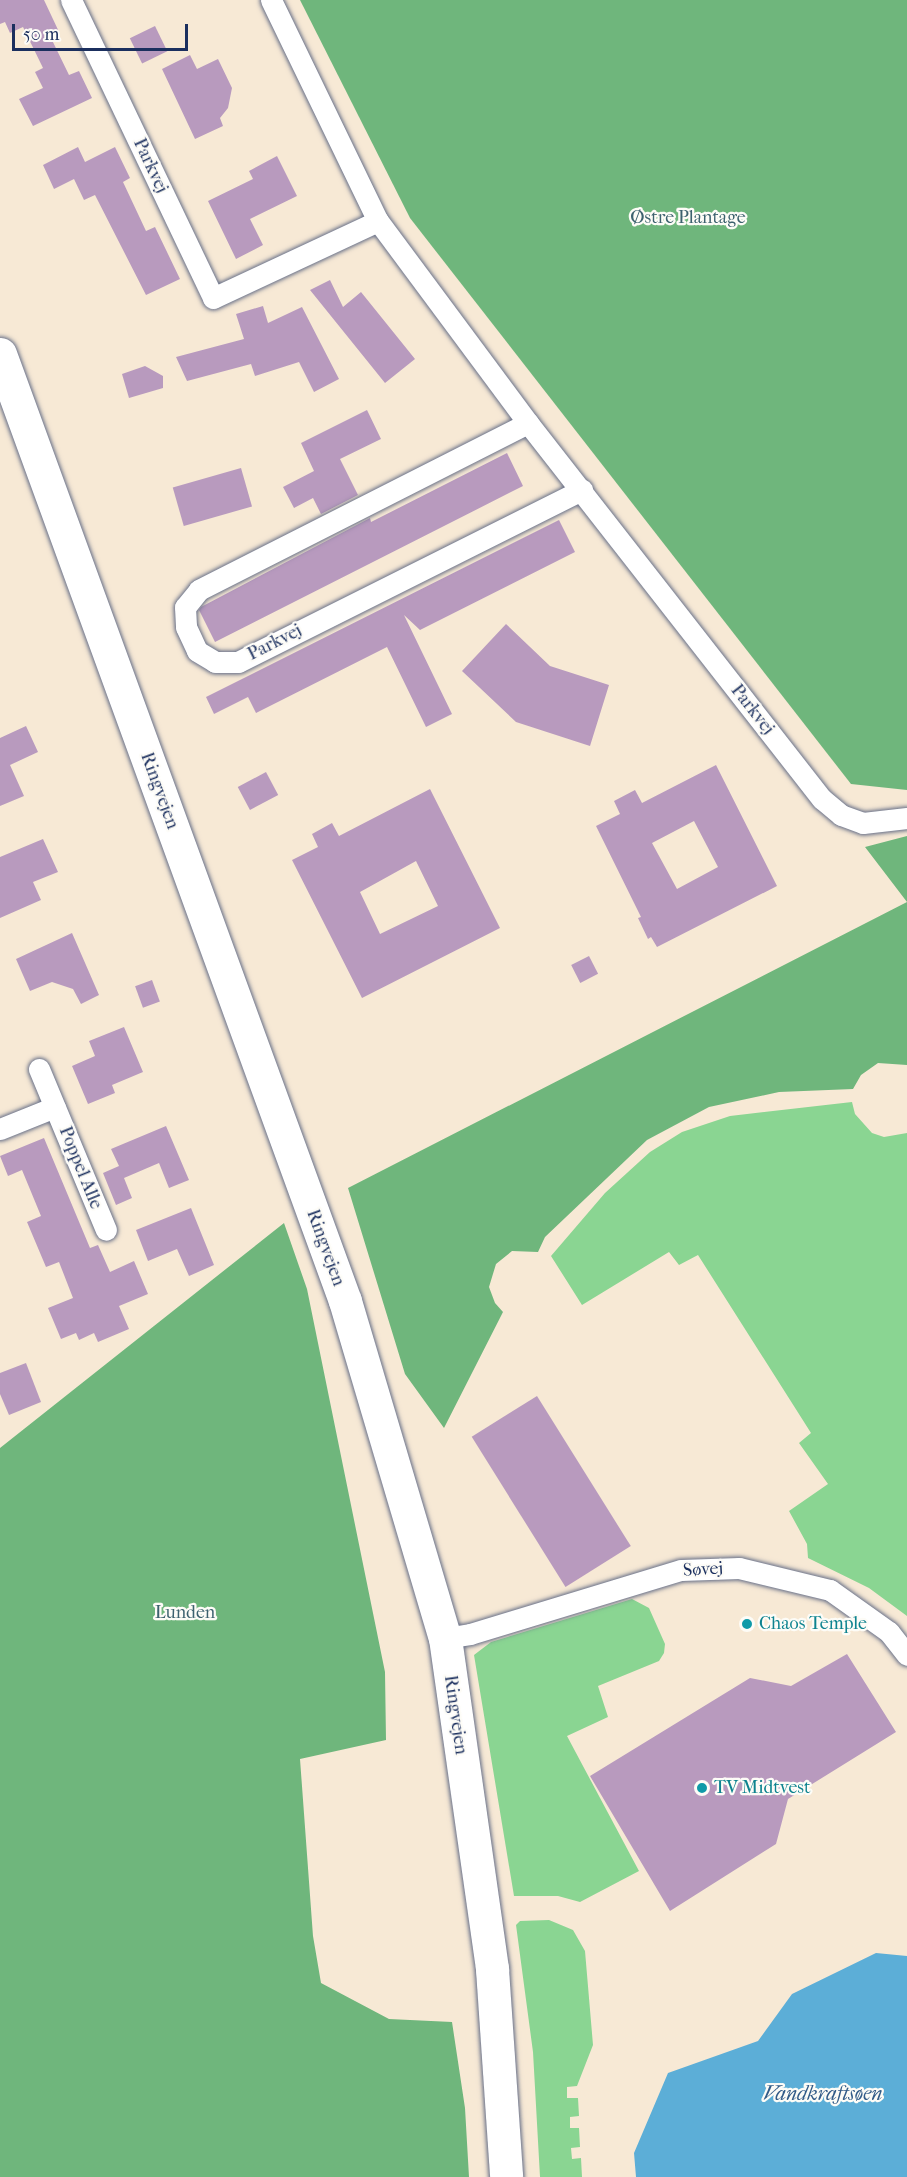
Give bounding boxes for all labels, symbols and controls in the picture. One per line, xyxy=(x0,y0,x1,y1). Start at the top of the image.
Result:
scale bar xyxy=(15,12,190,50)
text: 50 m xyxy=(23,24,59,45)
street label: Parkvej xyxy=(128,135,172,197)
park label: Østre Plantage xyxy=(630,207,746,229)
street label: Parkvej xyxy=(244,620,306,666)
street label: Parkvej xyxy=(726,681,778,739)
street label: Ringvejen xyxy=(135,750,183,832)
street label: Poppel Alle xyxy=(54,1124,106,1212)
street label: Ringvejen xyxy=(301,1207,349,1289)
street label: Søvej xyxy=(682,1558,724,1582)
park label: Lunden xyxy=(155,1602,215,1624)
place label: Chaos Temple xyxy=(759,1613,867,1635)
marker: Chaos Temple xyxy=(740,1617,754,1631)
street label: Ringvejen xyxy=(439,1674,471,1756)
place label: TV Midtvest xyxy=(714,1777,810,1799)
marker: TV Midtvest xyxy=(695,1781,709,1795)
water label: Vandkraftsøen xyxy=(764,2081,882,2105)

